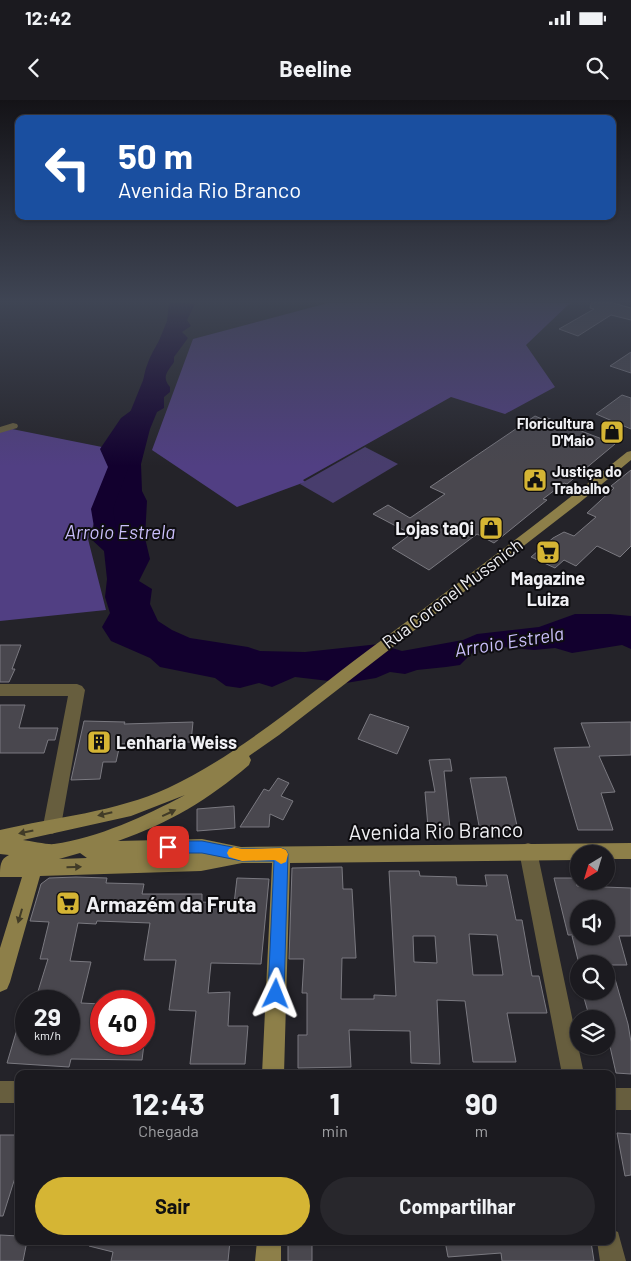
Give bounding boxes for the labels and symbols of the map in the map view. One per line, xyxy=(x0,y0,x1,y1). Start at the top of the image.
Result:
place label: Floricultura D'Maio xyxy=(517,414,594,449)
shop icon: Floricultura D'Maio xyxy=(599,419,625,445)
place label: Justiça do Trabalho xyxy=(552,462,622,497)
public building icon: Justiça do Trabalho xyxy=(522,467,548,493)
shop icon: Lojas taQi xyxy=(478,515,504,541)
place label: Lojas taQi xyxy=(395,517,474,539)
water label: Arroio Estrela xyxy=(65,520,175,543)
street label: Rua Coronel Mussnich xyxy=(377,533,527,653)
supermarket icon: Magazine Luiza xyxy=(535,539,561,565)
place label: Magazine Luiza xyxy=(511,567,585,610)
water label: Arroio Estrela xyxy=(453,621,565,661)
building icon: Lenharia Weiss xyxy=(86,729,112,755)
place label: Lenharia Weiss xyxy=(116,731,237,753)
one-way arrow xyxy=(162,809,176,817)
one-way arrow xyxy=(97,810,113,818)
street label: Avenida Rio Branco xyxy=(348,816,524,844)
pin xyxy=(147,826,189,868)
one-way arrow xyxy=(17,828,33,836)
north arrow xyxy=(570,845,615,890)
one-way arrow xyxy=(66,863,82,871)
supermarket icon: Armazém da Fruta xyxy=(55,890,81,916)
place label: Armazém da Fruta xyxy=(86,891,256,916)
one-way arrow xyxy=(15,908,23,923)
position arrow xyxy=(249,967,301,1019)
speed limit sign: 40 xyxy=(90,990,155,1055)

